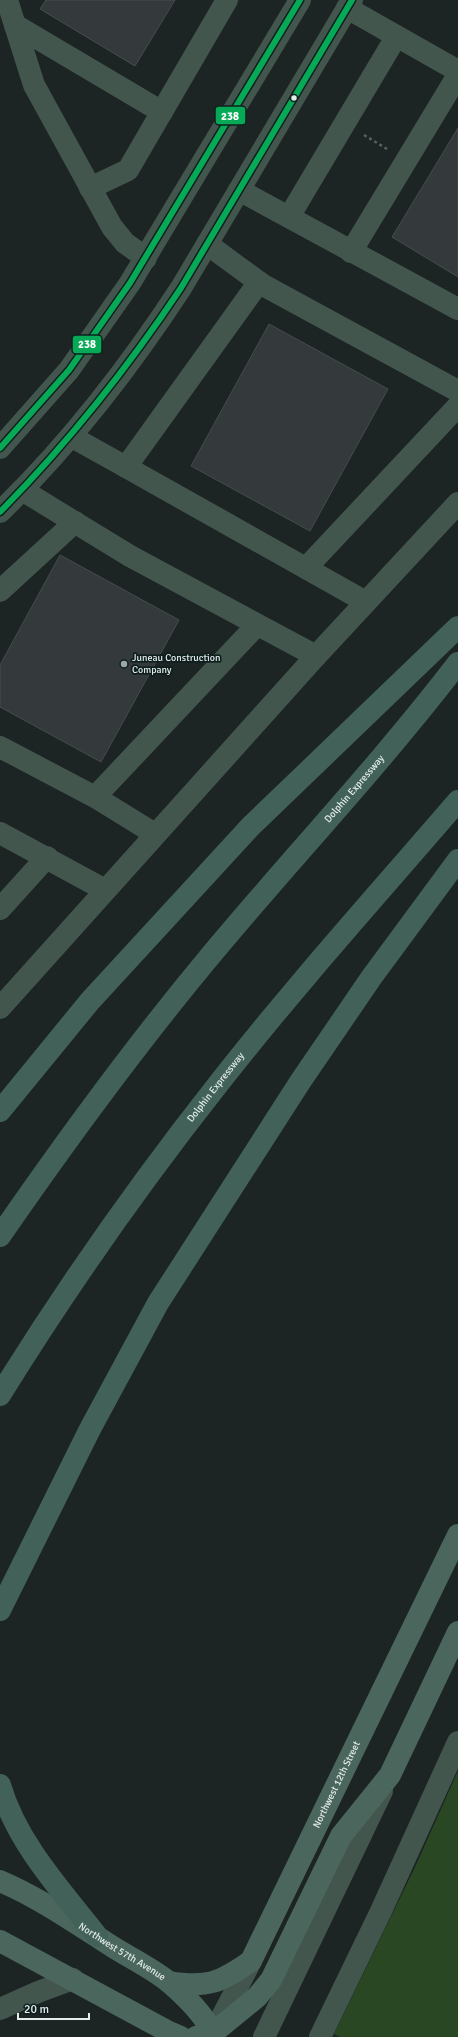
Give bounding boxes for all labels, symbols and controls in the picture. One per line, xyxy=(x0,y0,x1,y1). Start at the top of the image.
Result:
unlabelled marker xyxy=(289,93,299,103)
line badge: 238 xyxy=(215,106,246,125)
text: 238 xyxy=(221,110,239,123)
line badge: 238 xyxy=(72,335,102,354)
text: 238 xyxy=(78,338,96,351)
place label: Juneau Construction Company xyxy=(132,652,220,676)
marker: Juneau Construction Company xyxy=(119,659,129,669)
street label: Dolphin Expressway xyxy=(322,752,387,825)
street label: Dolphin Expressway xyxy=(185,1050,247,1125)
street label: Northwest 12th Street xyxy=(311,1739,363,1830)
street label: Northwest 57th Avenue xyxy=(76,1920,168,1983)
scale bar xyxy=(18,1995,89,2021)
text: 20 m xyxy=(24,2002,49,2017)

